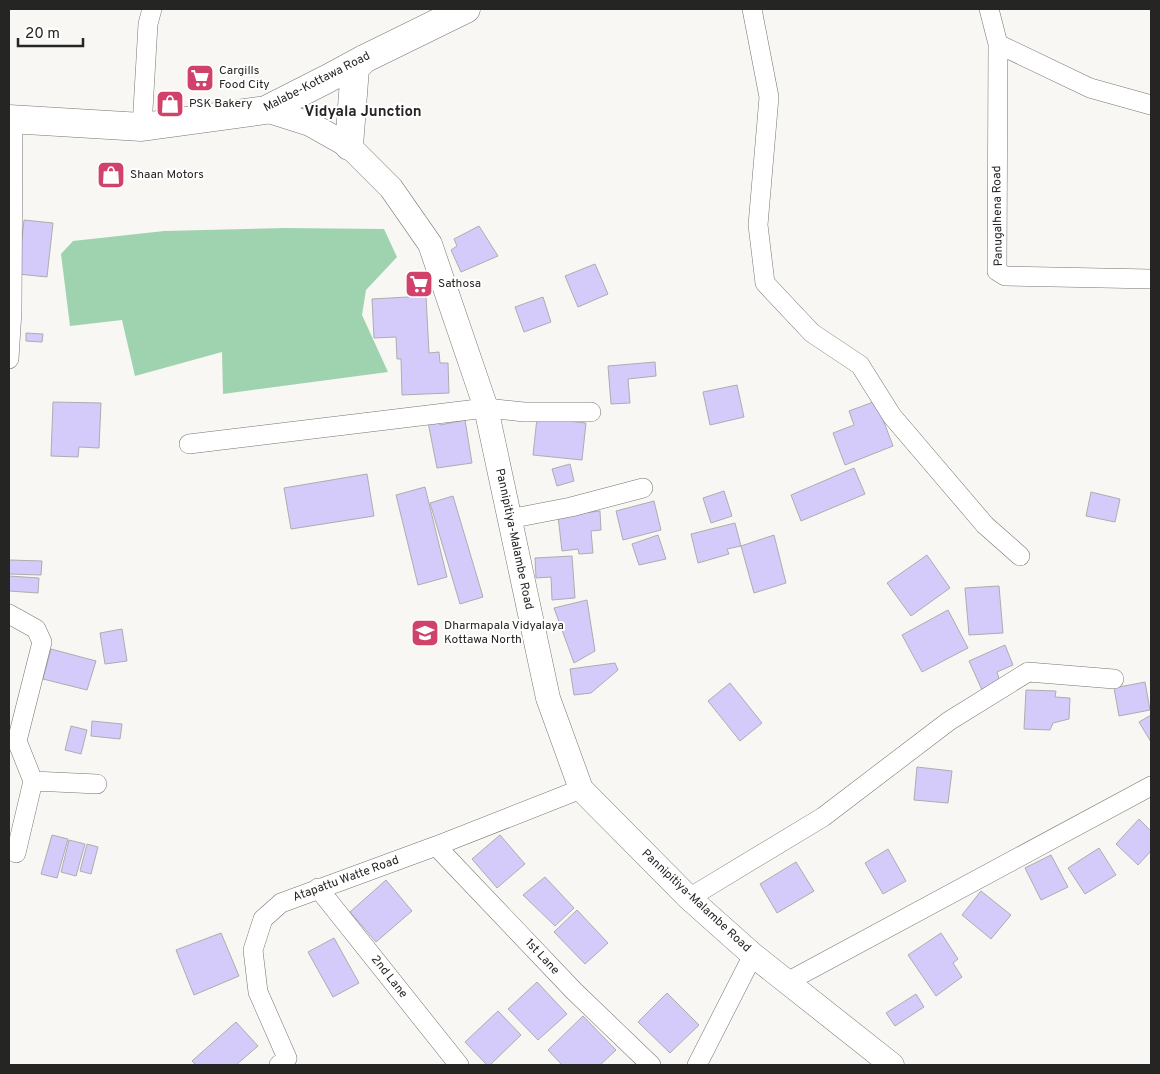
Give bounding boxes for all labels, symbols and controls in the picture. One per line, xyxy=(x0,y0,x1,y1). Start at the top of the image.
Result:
scale bar xyxy=(18,15,82,47)
text: 20 m xyxy=(25,25,60,44)
street label: Malabe-Kottawa Road xyxy=(261,48,373,116)
supermarket icon: Cargills Food City xyxy=(185,63,215,93)
place label: Cargills Food City xyxy=(219,63,270,93)
shop icon: PSK Bakery xyxy=(155,89,185,119)
place label: PSK Bakery xyxy=(189,96,252,112)
district label: Vidyala Junction xyxy=(304,103,422,122)
shop icon: Shaan Motors xyxy=(96,160,126,190)
street label: Panugalhena Road xyxy=(989,165,1007,267)
place label: Shaan Motors xyxy=(130,167,204,183)
supermarket icon: Sathosa xyxy=(404,269,434,299)
place label: Sathosa xyxy=(438,276,481,292)
street label: Pannipitiya-Malambe Road xyxy=(491,467,537,611)
school or university icon: Dharmapala Vidyalaya Kottawa North xyxy=(410,618,440,648)
place label: Dharmapala Vidyalaya Kottawa North xyxy=(444,618,564,648)
street label: Pannipitiya-Malambe Road xyxy=(638,846,754,956)
street label: Atapattu Watte Road xyxy=(291,852,401,906)
street label: 1st Lane xyxy=(521,936,563,978)
street label: 2nd Lane xyxy=(367,952,411,1002)

